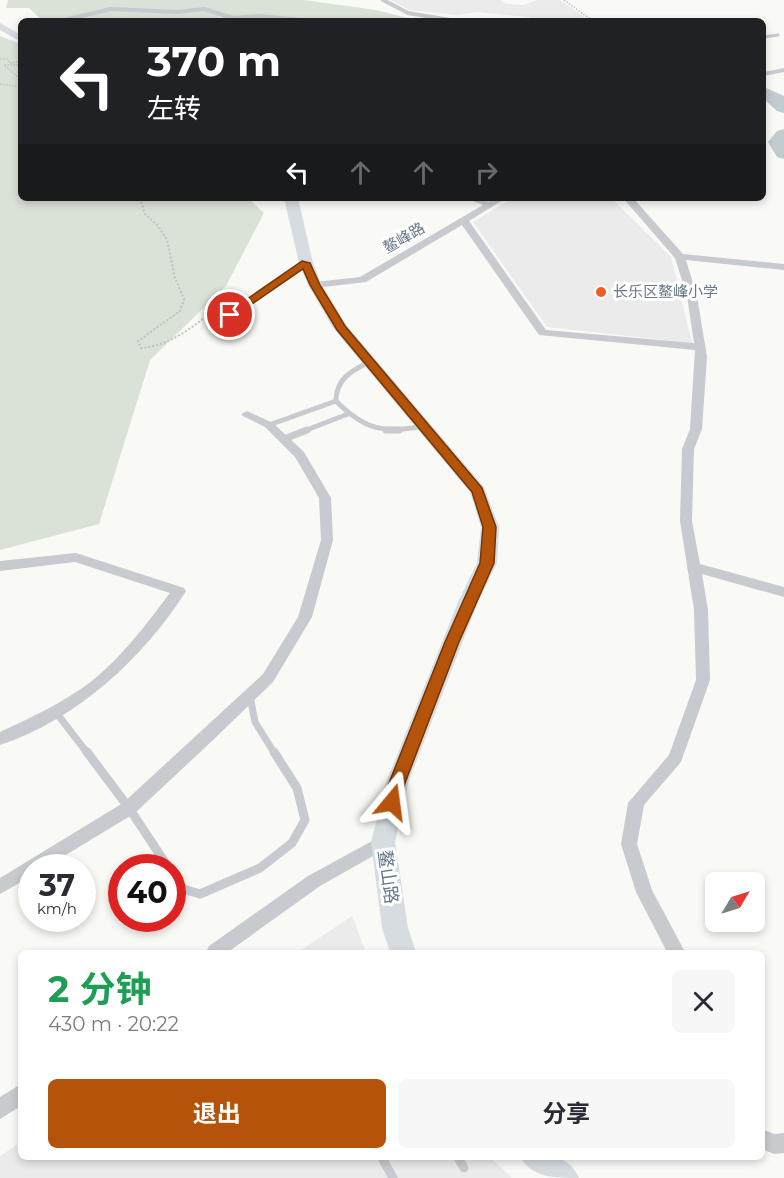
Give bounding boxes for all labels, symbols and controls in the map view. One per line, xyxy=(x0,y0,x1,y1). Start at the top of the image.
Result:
text: 370 m xyxy=(147,35,281,87)
icon: left xyxy=(48,42,126,120)
text: 左转 xyxy=(147,92,201,125)
icon: left xyxy=(281,156,314,189)
icon: ahead xyxy=(344,156,377,189)
icon: ahead xyxy=(407,156,440,189)
icon: right xyxy=(470,156,503,189)
street label: 鳌峰路 xyxy=(380,218,428,257)
place label: 长乐区鳌峰小学 xyxy=(613,282,718,301)
marker: 长乐区鳌峰小学 xyxy=(594,285,608,299)
pin xyxy=(204,289,255,340)
icon: arrive xyxy=(213,298,246,331)
position arrow xyxy=(360,770,424,834)
street label: 鳌山路 xyxy=(373,849,403,905)
speed limit sign: 40 xyxy=(108,854,186,932)
text: 37 xyxy=(39,867,75,904)
north arrow xyxy=(705,872,765,932)
map controls xyxy=(705,872,765,932)
text: km/h xyxy=(37,899,77,918)
text: 2 分钟 xyxy=(48,967,151,1011)
button: close xyxy=(672,970,735,1033)
text: 430 m · 20:22 xyxy=(48,1012,179,1036)
button: 退出 xyxy=(48,1079,386,1148)
button: 分享 xyxy=(398,1079,735,1148)

